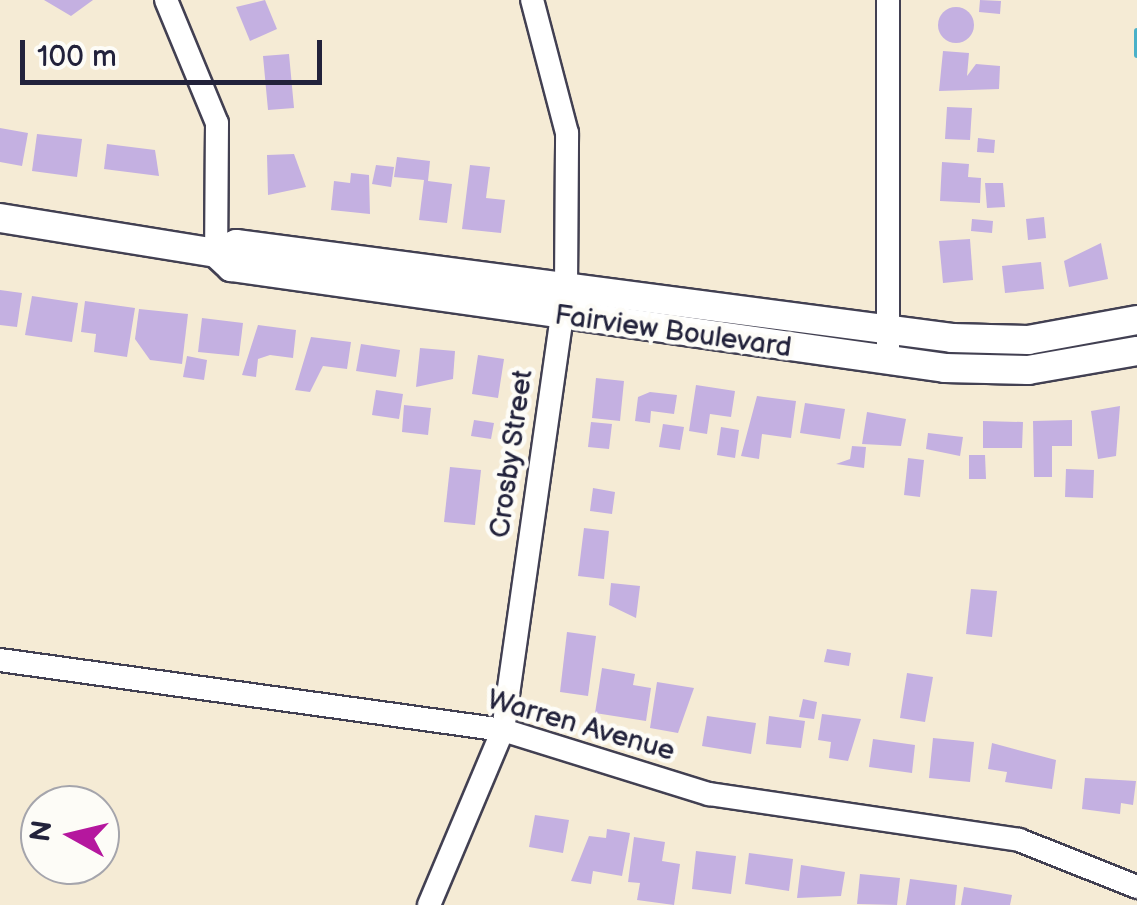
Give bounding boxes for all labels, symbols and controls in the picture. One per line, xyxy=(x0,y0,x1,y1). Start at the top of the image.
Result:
scale bar xyxy=(25,20,328,82)
text: 100 m xyxy=(37,39,117,75)
street label: Fairview Boulevard xyxy=(552,299,794,365)
street label: Crosby Street xyxy=(483,367,541,541)
street label: Warren Avenue xyxy=(483,683,679,769)
north arrow xyxy=(20,785,120,885)
text: N xyxy=(24,818,60,844)

